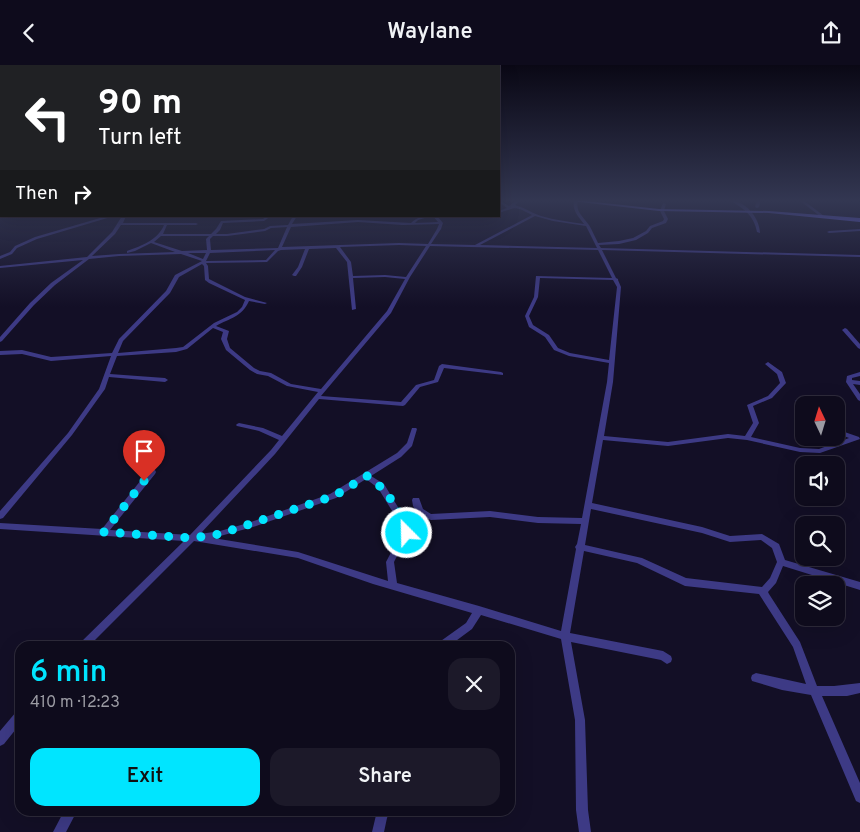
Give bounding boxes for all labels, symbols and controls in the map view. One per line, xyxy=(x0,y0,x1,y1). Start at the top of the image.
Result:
icon: back xyxy=(15,19,43,47)
text: Waylane xyxy=(387,19,473,46)
icon: share xyxy=(817,19,845,47)
text: 90 m xyxy=(98,82,182,126)
icon: left xyxy=(15,85,80,150)
text: Turn left xyxy=(98,125,181,152)
icon: right xyxy=(68,180,96,208)
text: Then xyxy=(15,182,58,206)
north arrow xyxy=(795,396,845,446)
map controls xyxy=(795,396,845,626)
pin xyxy=(123,430,165,481)
icon: arrive xyxy=(130,437,158,465)
button: sound xyxy=(795,456,845,506)
position arrow xyxy=(380,506,432,558)
button: search xyxy=(795,516,845,566)
button: layers xyxy=(795,576,845,626)
text: 6 min xyxy=(30,655,107,692)
button: close xyxy=(448,658,500,710)
text: 410 m · 12:23 xyxy=(30,693,120,713)
button: Exit xyxy=(30,748,260,806)
button: Share xyxy=(270,748,500,806)

